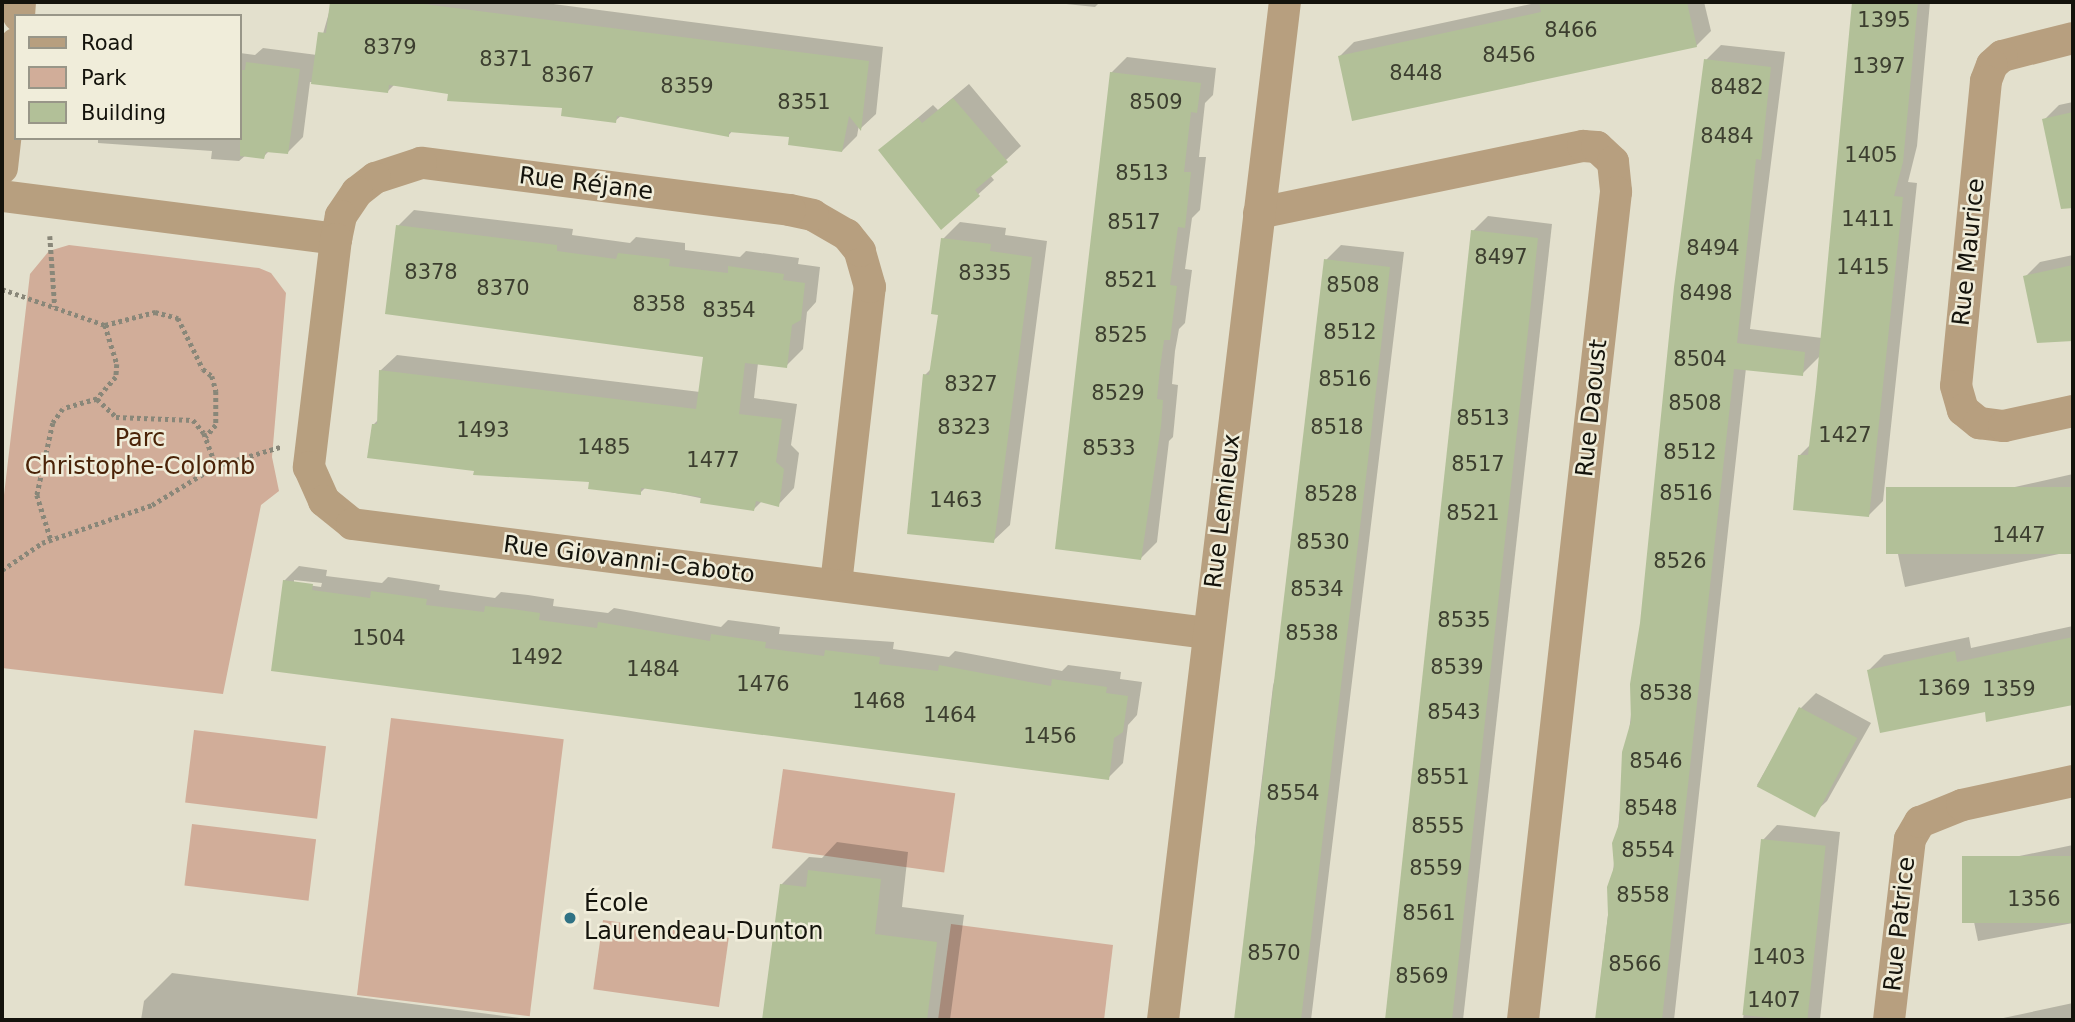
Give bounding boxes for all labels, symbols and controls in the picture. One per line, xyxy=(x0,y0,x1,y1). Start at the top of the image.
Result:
house number: 1395 xyxy=(1857,7,1911,33)
legend xyxy=(14,14,242,140)
house number: 8466 xyxy=(1544,17,1598,43)
text: Road xyxy=(81,31,134,55)
house number: 8379 xyxy=(363,34,417,60)
house number: 8456 xyxy=(1482,42,1536,68)
house number: 8371 xyxy=(479,46,533,72)
house number: 1397 xyxy=(1852,53,1906,79)
house number: 8448 xyxy=(1389,60,1443,86)
house number: 8367 xyxy=(541,62,595,88)
text: Park xyxy=(81,66,126,90)
house number: 8359 xyxy=(660,73,714,99)
house number: 8482 xyxy=(1710,74,1764,100)
house number: 8351 xyxy=(777,89,831,115)
house number: 8509 xyxy=(1129,89,1183,115)
text: Building xyxy=(81,101,166,125)
house number: 8484 xyxy=(1700,123,1754,149)
house number: 1405 xyxy=(1844,142,1898,168)
house number: 8513 xyxy=(1115,160,1169,186)
street label: Rue Réjane xyxy=(517,161,655,207)
street label: Rue Maurice xyxy=(1947,177,1991,327)
house number: 1411 xyxy=(1841,206,1895,232)
house number: 8517 xyxy=(1107,209,1161,235)
house number: 8494 xyxy=(1686,235,1740,261)
house number: 8497 xyxy=(1474,244,1528,270)
house number: 1415 xyxy=(1836,254,1890,280)
house number: 8378 xyxy=(404,259,458,285)
house number: 8335 xyxy=(958,260,1012,286)
house number: 8521 xyxy=(1104,267,1158,293)
house number: 8508 xyxy=(1326,272,1380,298)
house number: 8370 xyxy=(476,275,530,301)
house number: 8498 xyxy=(1679,280,1733,306)
house number: 8358 xyxy=(632,291,686,317)
house number: 8354 xyxy=(702,297,756,323)
house number: 8512 xyxy=(1323,319,1377,345)
house number: 8525 xyxy=(1094,322,1148,348)
street label: Rue Daoust xyxy=(1570,338,1614,478)
house number: 8504 xyxy=(1673,346,1727,372)
house number: 8516 xyxy=(1318,366,1372,392)
house number: 8327 xyxy=(944,371,998,397)
house number: 8529 xyxy=(1091,380,1145,406)
house number: 8508 xyxy=(1668,390,1722,416)
house number: 8513 xyxy=(1456,405,1510,431)
house number: 8323 xyxy=(937,414,991,440)
house number: 8518 xyxy=(1310,414,1364,440)
house number: 1493 xyxy=(456,417,510,443)
house number: 1427 xyxy=(1818,422,1872,448)
park label: Parc Christophe-Colomb xyxy=(25,425,255,481)
street label: Rue Lemieux xyxy=(1199,432,1247,590)
house number: 1485 xyxy=(577,434,631,460)
house number: 8533 xyxy=(1082,435,1136,461)
house number: 8512 xyxy=(1663,439,1717,465)
house number: 1477 xyxy=(686,447,740,473)
house number: 8517 xyxy=(1451,451,1505,477)
house number: 8516 xyxy=(1659,480,1713,506)
house number: 8528 xyxy=(1304,481,1358,507)
house number: 1463 xyxy=(929,487,983,513)
house number: 8521 xyxy=(1446,500,1500,526)
house number: 1447 xyxy=(1992,522,2046,548)
house number: 8530 xyxy=(1296,529,1350,555)
street label: Rue Giovanni-Caboto xyxy=(502,530,756,590)
house number: 8526 xyxy=(1653,548,1707,574)
house number: 8534 xyxy=(1290,576,1344,602)
house number: 8535 xyxy=(1437,607,1491,633)
house number: 8538 xyxy=(1285,620,1339,646)
house number: 1504 xyxy=(352,625,406,651)
house number: 1492 xyxy=(510,644,564,670)
house number: 8539 xyxy=(1430,654,1484,680)
house number: 1484 xyxy=(626,656,680,682)
house number: 1476 xyxy=(736,671,790,697)
house number: 1369 xyxy=(1917,675,1971,701)
house number: 1359 xyxy=(1982,676,2036,702)
house number: 8538 xyxy=(1639,680,1693,706)
house number: 1468 xyxy=(852,688,906,714)
house number: 8543 xyxy=(1427,699,1481,725)
house number: 1464 xyxy=(923,702,977,728)
house number: 1456 xyxy=(1023,723,1077,749)
house number: 8546 xyxy=(1629,748,1683,774)
house number: 8551 xyxy=(1416,764,1470,790)
house number: 8554 xyxy=(1266,780,1320,806)
house number: 8548 xyxy=(1624,795,1678,821)
house number: 8555 xyxy=(1411,813,1465,839)
house number: 8554 xyxy=(1621,837,1675,863)
house number: 8559 xyxy=(1409,855,1463,881)
street label: Rue Patrice xyxy=(1879,855,1921,993)
house number: 8558 xyxy=(1616,882,1670,908)
house number: 1356 xyxy=(2007,886,2061,912)
place label: École Laurendeau-Dunton xyxy=(584,890,823,946)
house number: 8561 xyxy=(1402,900,1456,926)
marker: École Laurendeau-Dunton xyxy=(562,910,578,926)
house number: 8570 xyxy=(1247,940,1301,966)
house number: 1403 xyxy=(1752,944,1806,970)
house number: 8566 xyxy=(1608,951,1662,977)
house number: 8569 xyxy=(1395,963,1449,989)
house number: 1407 xyxy=(1747,987,1801,1013)

